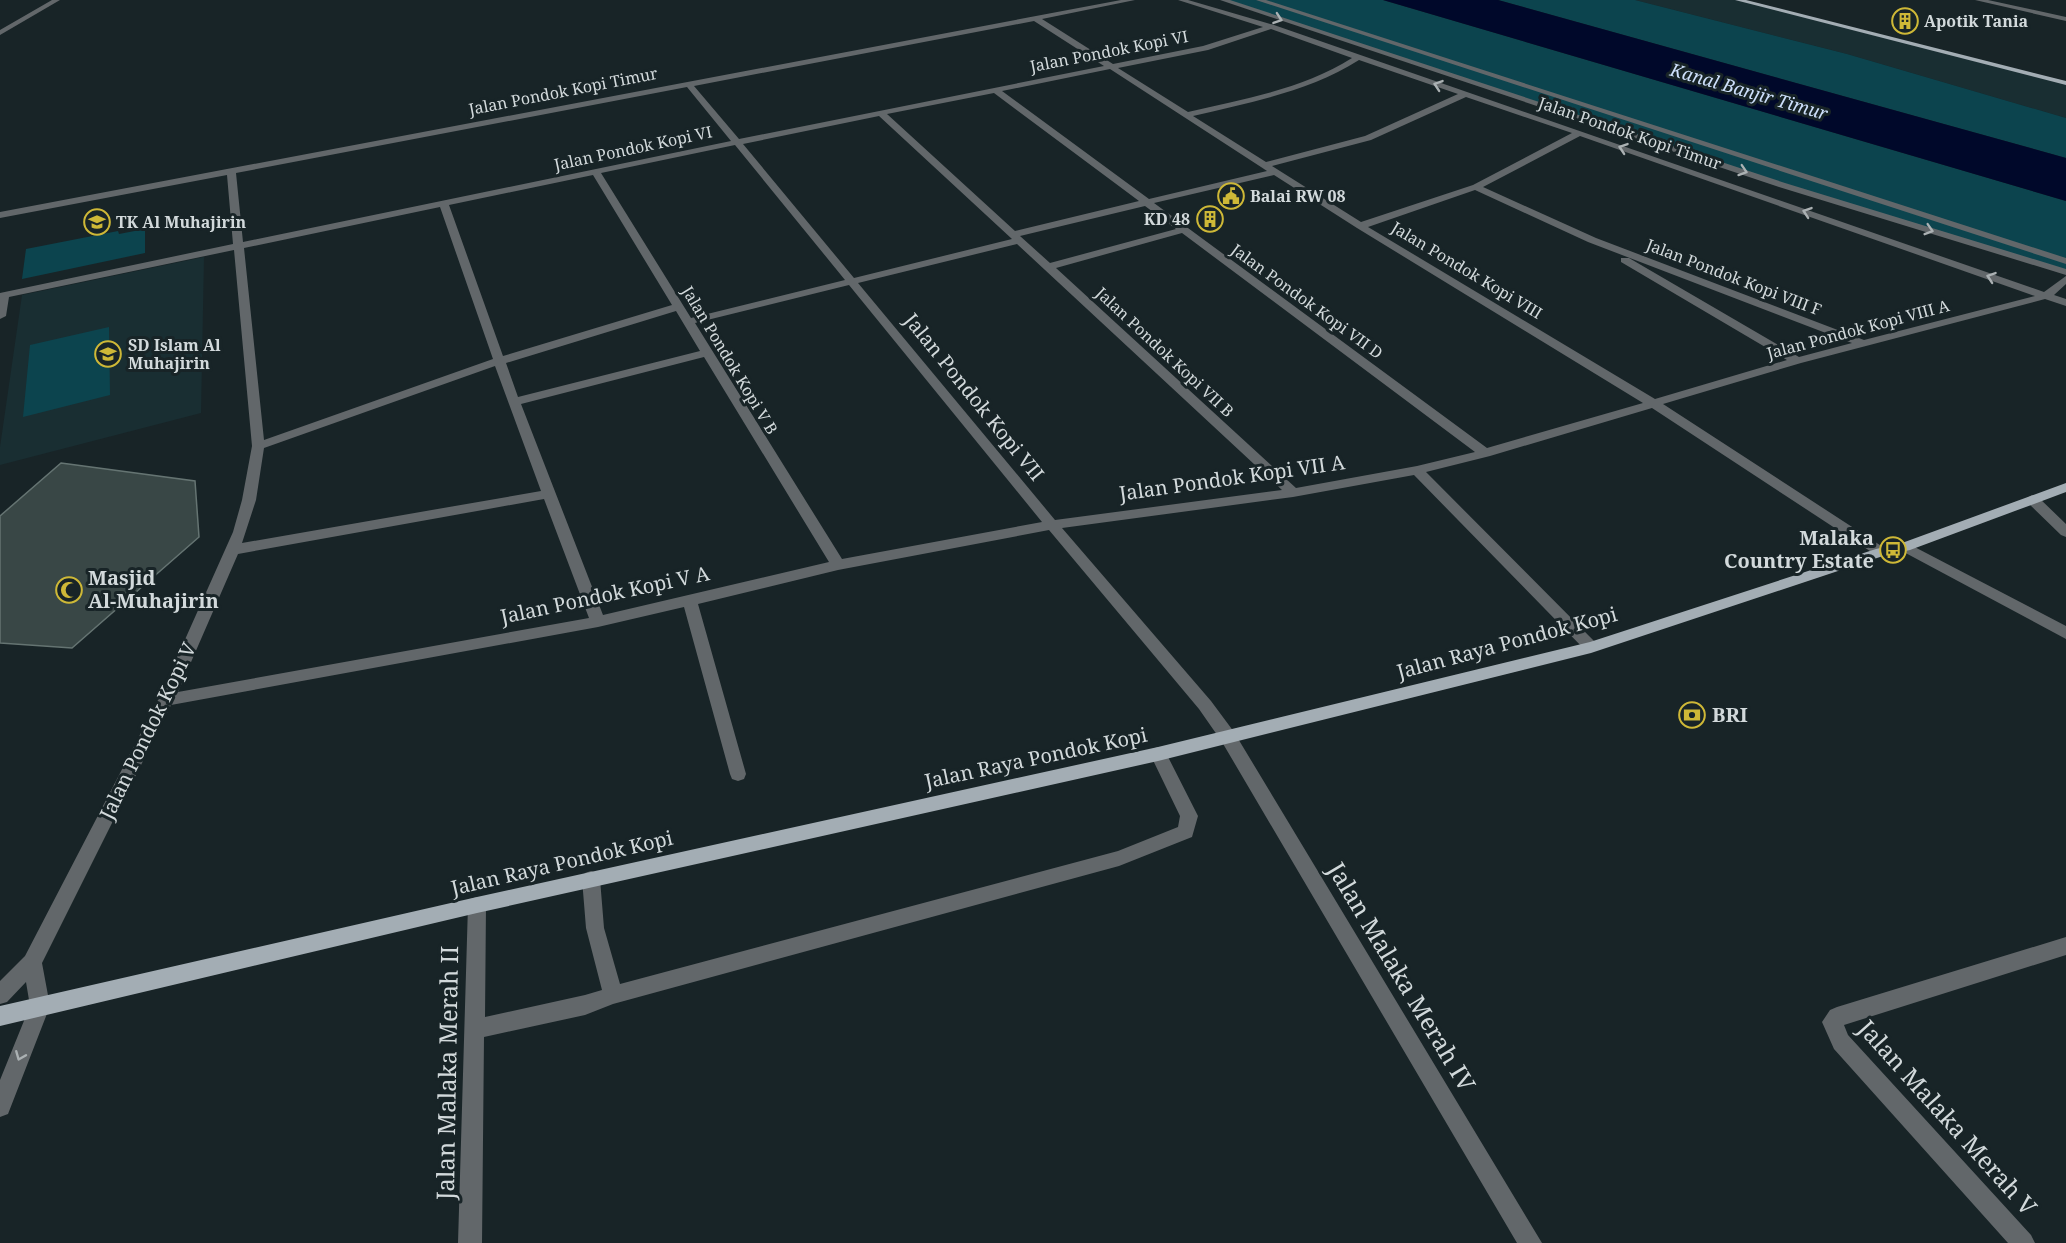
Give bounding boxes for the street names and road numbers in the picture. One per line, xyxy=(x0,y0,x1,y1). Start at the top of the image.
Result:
street label: Jalan Pondok Kopi VI xyxy=(1027,25,1190,77)
street label: Jalan Pondok Kopi Timur xyxy=(466,62,660,120)
street label: Jalan Pondok Kopi Timur xyxy=(1535,91,1725,175)
street label: Jalan Pondok Kopi VI xyxy=(551,120,714,176)
street label: Jalan Pondok Kopi VIII xyxy=(1387,216,1547,324)
street label: Jalan Pondok Kopi VIII F xyxy=(1642,233,1825,321)
street label: Jalan Pondok Kopi VII D xyxy=(1226,238,1387,364)
street label: Jalan Pondok Kopi V B xyxy=(676,281,783,438)
street label: Jalan Pondok Kopi VII B xyxy=(1090,281,1239,422)
street label: Jalan Pondok Kopi VIII A xyxy=(1763,294,1952,364)
street label: Jalan Pondok Kopi VII xyxy=(898,306,1050,486)
street label: Jalan Pondok Kopi VII A xyxy=(1116,448,1347,507)
street label: Jalan Pondok Kopi V A xyxy=(497,559,713,630)
street label: Jalan Raya Pondok Kopi xyxy=(1393,600,1620,685)
street label: Jalan Pondok Kopi V xyxy=(93,637,202,825)
street label: Jalan Raya Pondok Kopi xyxy=(921,721,1150,794)
street label: Jalan Raya Pondok Kopi xyxy=(447,824,676,901)
street label: Jalan Malaka Merah IV xyxy=(1320,855,1484,1098)
street label: Jalan Malaka Merah II xyxy=(428,946,465,1201)
street label: Jalan Malaka Merah V xyxy=(1851,1011,2046,1223)

